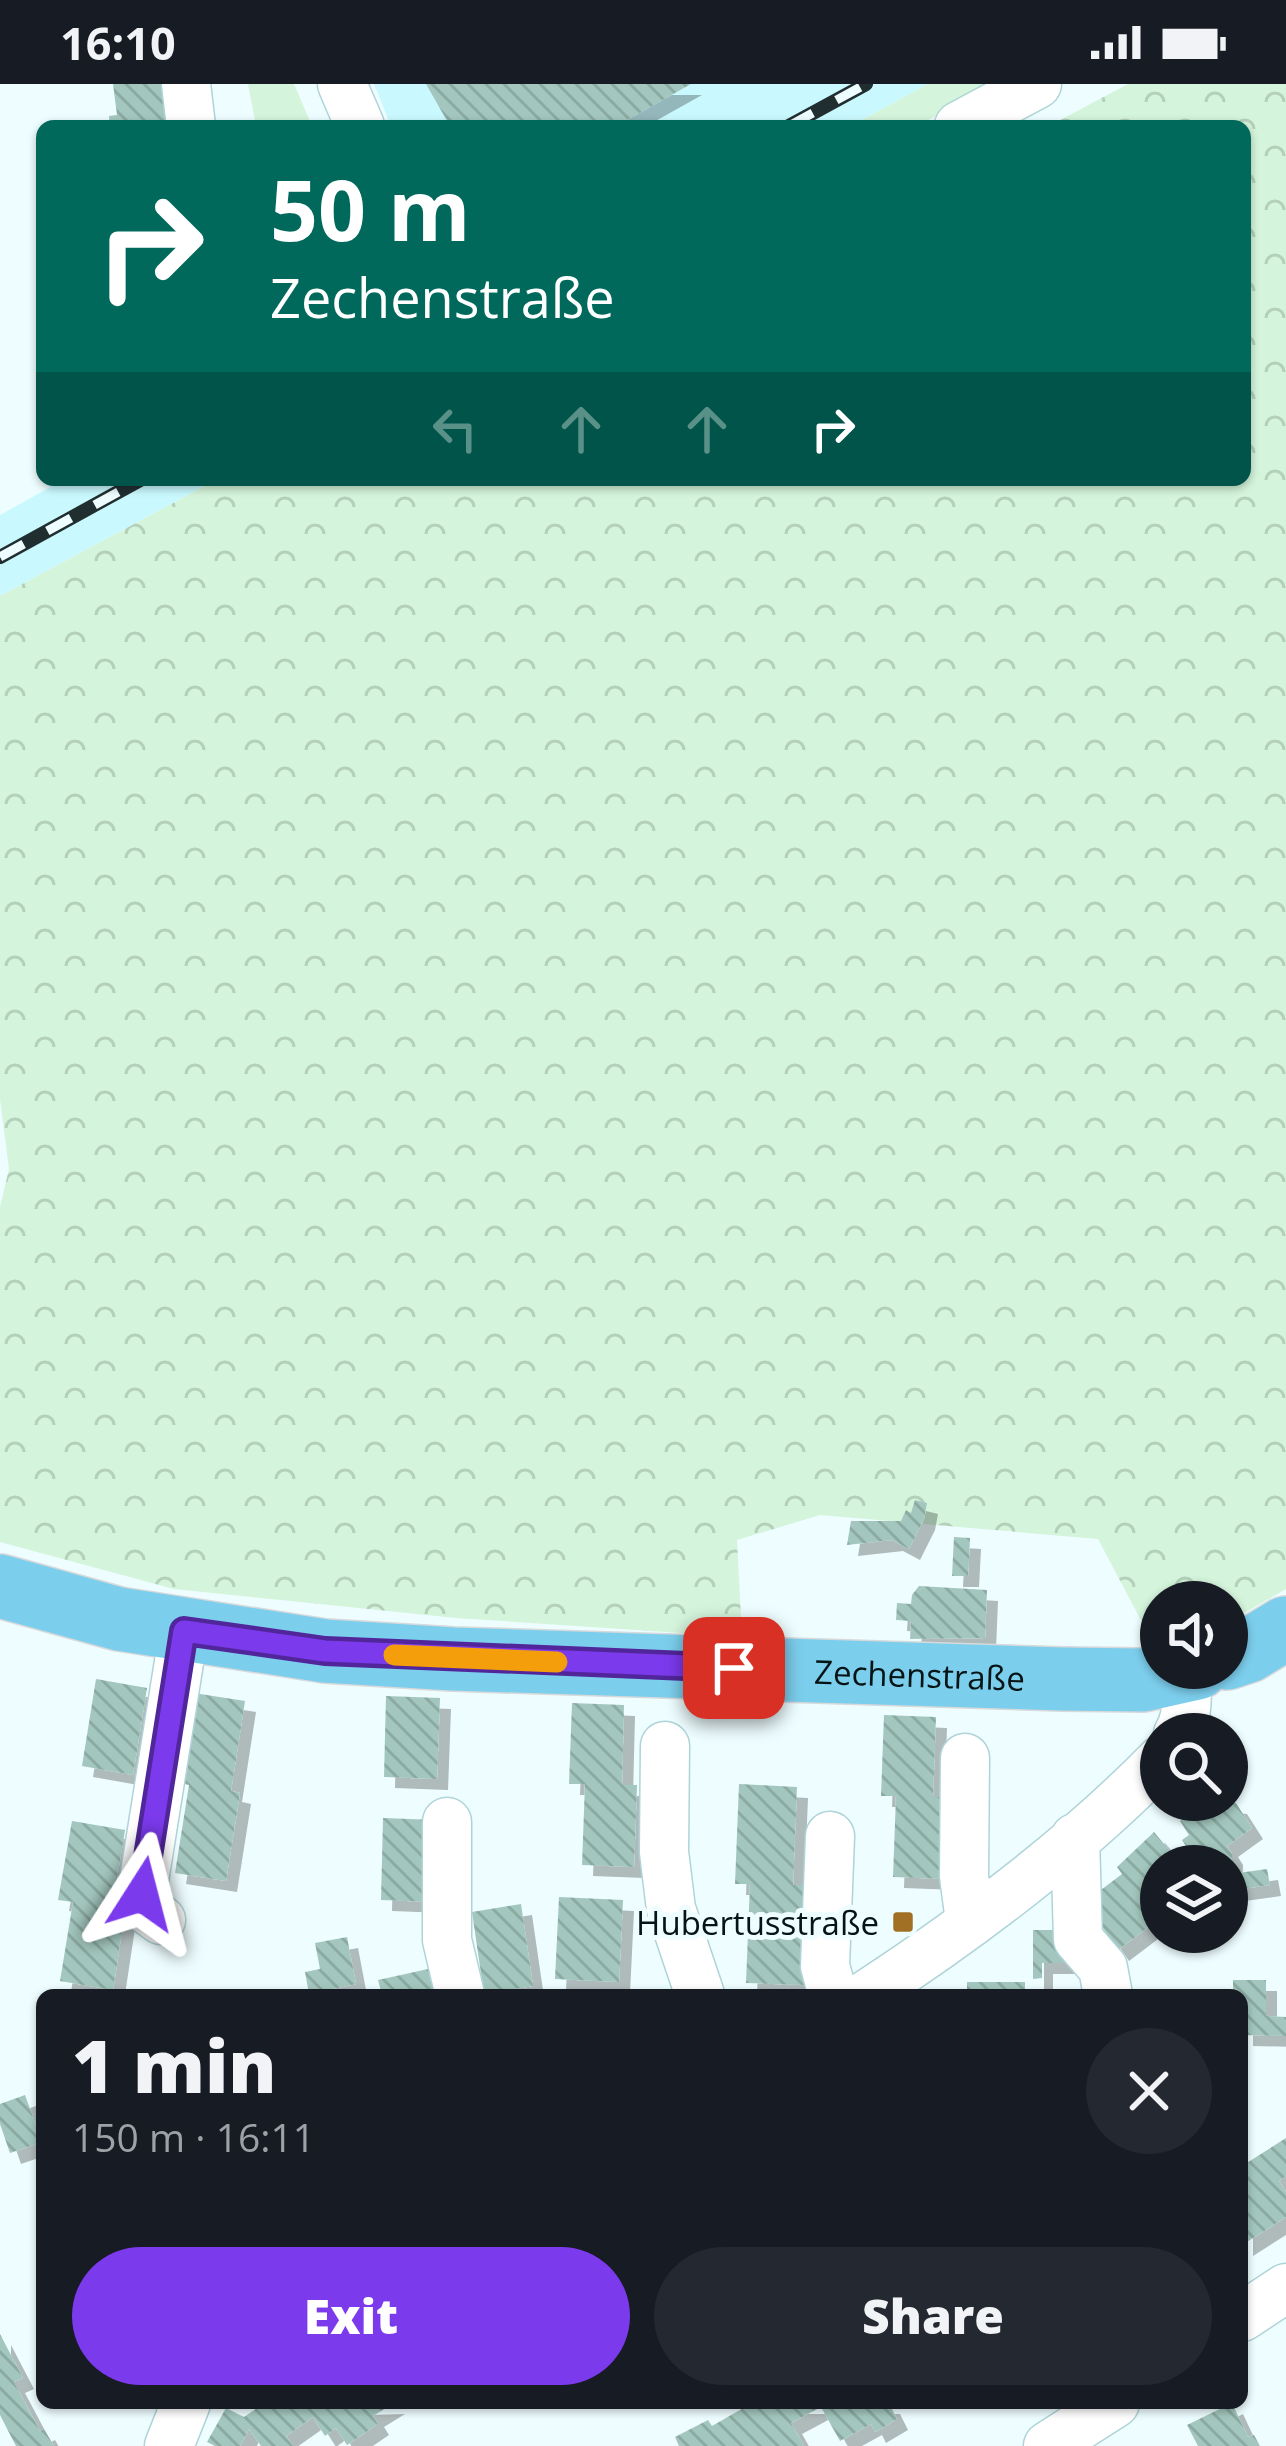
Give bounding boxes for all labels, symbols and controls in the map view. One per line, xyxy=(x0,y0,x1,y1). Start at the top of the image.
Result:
text: 16:10 xyxy=(60,12,176,73)
text: 50 m xyxy=(270,151,470,266)
icon: right xyxy=(72,168,228,324)
text: Zechenstraße xyxy=(270,260,615,334)
icon: left xyxy=(422,396,488,462)
icon: ahead xyxy=(548,396,614,462)
icon: ahead xyxy=(674,396,740,462)
icon: right xyxy=(800,396,866,462)
map controls xyxy=(1140,1581,1248,1953)
button: sound xyxy=(1140,1581,1248,1689)
pin xyxy=(683,1617,785,1719)
icon: arrive xyxy=(701,1635,767,1701)
street label: Zechenstraße xyxy=(814,1648,1026,1700)
button: search xyxy=(1140,1713,1248,1821)
position arrow xyxy=(79,1831,205,1957)
button: layers xyxy=(1140,1845,1248,1953)
place label: Hubertusstraße xyxy=(636,1900,879,1945)
marker: Hubertusstraße xyxy=(890,1909,916,1935)
text: 1 min xyxy=(72,2016,277,2114)
button: close xyxy=(1086,2028,1212,2154)
text: 150 m · 16:11 xyxy=(72,2110,315,2163)
button: Exit xyxy=(72,2247,630,2385)
button: Share xyxy=(654,2247,1212,2385)

